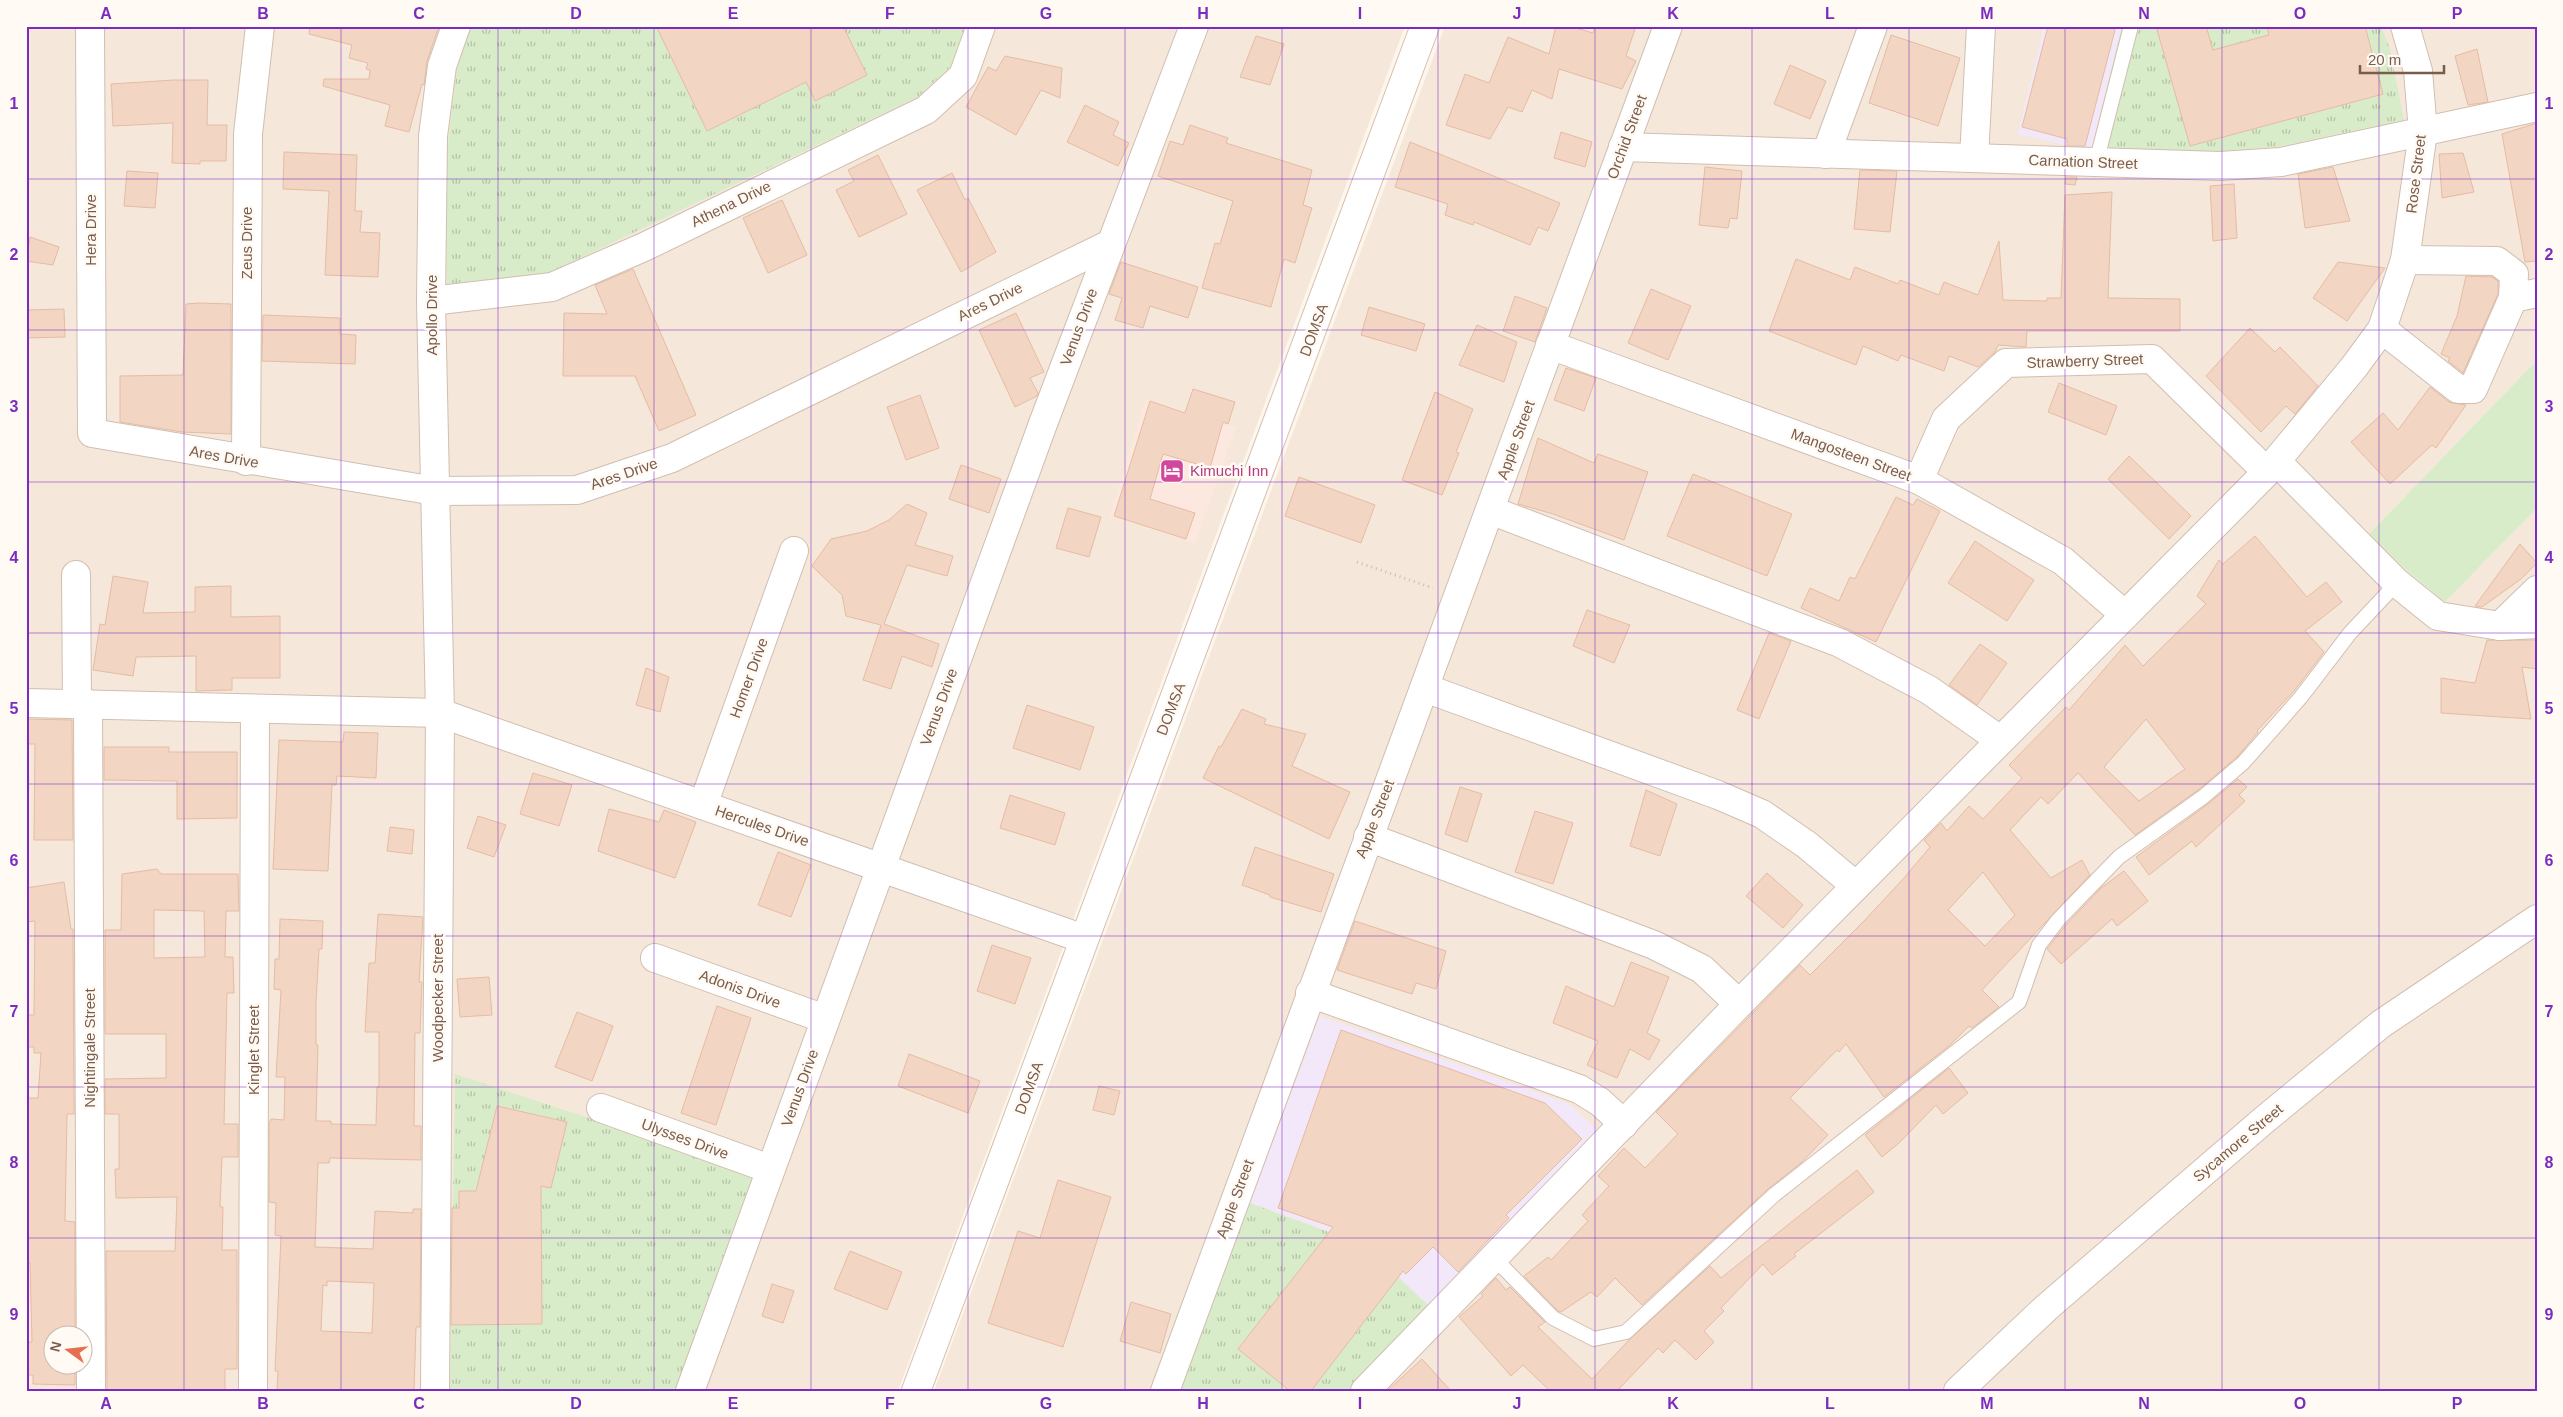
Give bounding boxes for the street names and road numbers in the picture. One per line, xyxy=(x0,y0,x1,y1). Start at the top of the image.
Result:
street label: Orchid Street xyxy=(1603,92,1650,181)
street label: Rose Street xyxy=(2402,133,2429,214)
street label: Carnation Street xyxy=(2028,151,2139,172)
street label: Athena Drive xyxy=(688,177,773,230)
street label: Hera Drive xyxy=(82,194,99,266)
street label: Zeus Drive xyxy=(238,207,255,279)
street label: Apollo Drive xyxy=(423,275,440,355)
street label: Ares Drive xyxy=(955,279,1025,325)
street label: Venus Drive xyxy=(1057,286,1100,368)
street label: DOMSA xyxy=(1296,301,1331,359)
street label: Strawberry Street xyxy=(2026,350,2144,371)
street label: Apple Street xyxy=(1493,397,1538,482)
street label: Mangosteen Street xyxy=(1789,425,1914,484)
street label: Ares Drive xyxy=(188,442,260,471)
street label: Ares Drive xyxy=(588,454,660,493)
street label: Homer Drive xyxy=(726,635,771,720)
street label: Venus Drive xyxy=(917,666,960,748)
street label: DOMSA xyxy=(1153,680,1188,738)
street label: Apple Street xyxy=(1352,776,1398,860)
street label: Hercules Drive xyxy=(713,801,811,850)
street label: Woodpecker Street xyxy=(429,933,446,1062)
street label: Adonis Drive xyxy=(697,966,783,1011)
street label: Nightingale Street xyxy=(81,988,98,1108)
street label: Kinglet Street xyxy=(245,1004,262,1095)
street label: Venus Drive xyxy=(778,1047,821,1129)
street label: DOMSA xyxy=(1011,1059,1046,1117)
street label: Sycamore Street xyxy=(2189,1100,2287,1185)
street label: Ulysses Drive xyxy=(639,1115,731,1162)
street label: Apple Street xyxy=(1212,1156,1257,1241)

